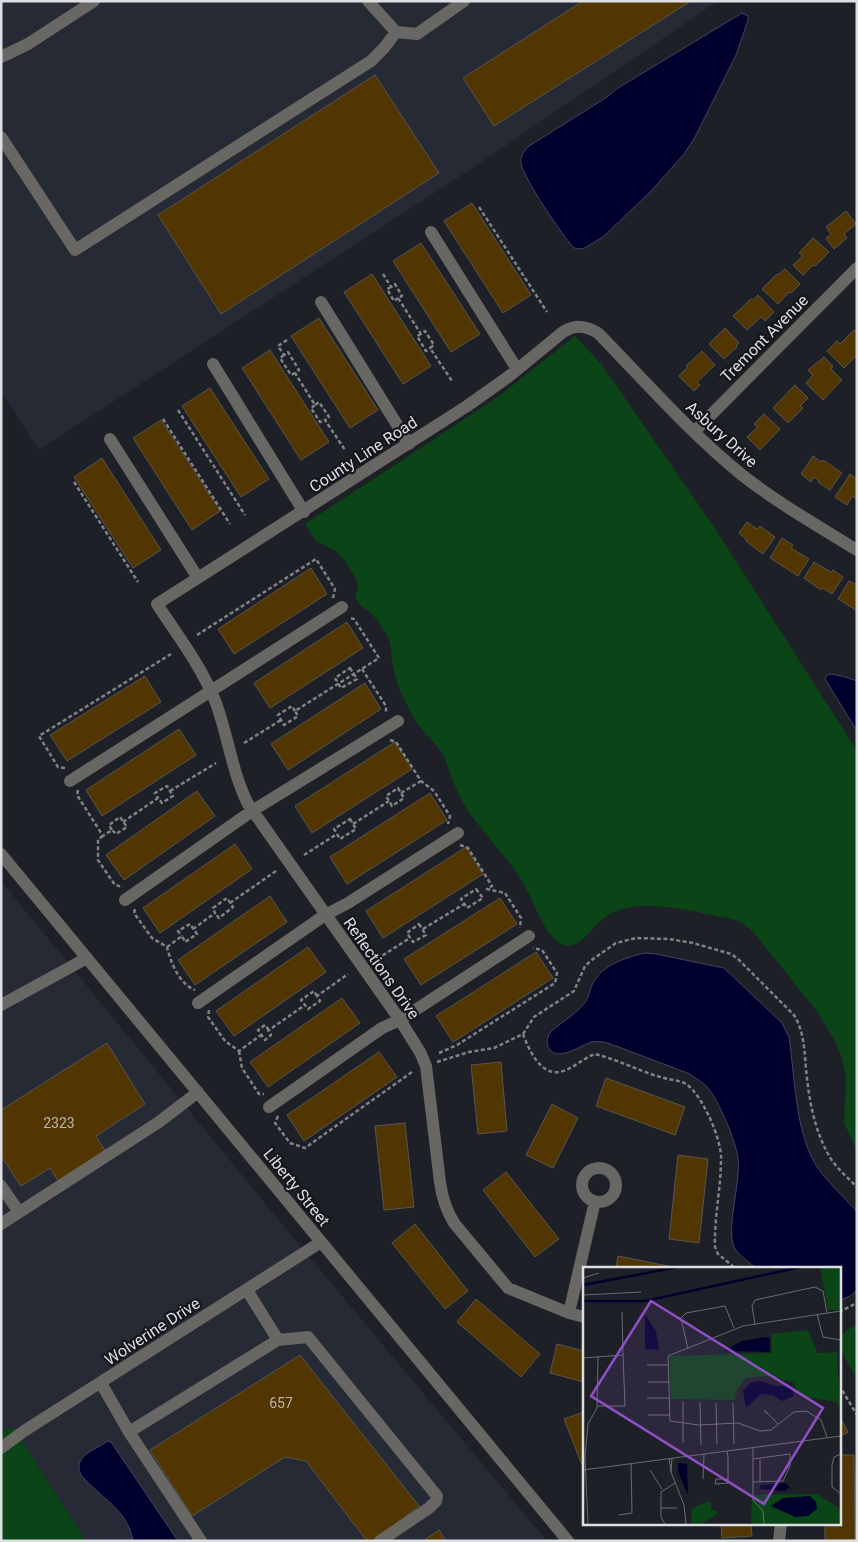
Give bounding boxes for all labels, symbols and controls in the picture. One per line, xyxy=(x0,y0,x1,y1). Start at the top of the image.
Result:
street label: Tremont Avenue xyxy=(717,291,812,386)
street label: Asbury Drive xyxy=(682,397,761,471)
street label: County Line Road xyxy=(306,413,421,496)
street label: Reflections Drive xyxy=(340,914,424,1023)
house number: 2323 xyxy=(43,1115,75,1131)
street label: Liberty Street xyxy=(259,1145,334,1230)
inset map xyxy=(583,1267,840,1524)
street label: Wolverine Drive xyxy=(101,1294,203,1369)
house number: 657 xyxy=(269,1395,293,1411)

